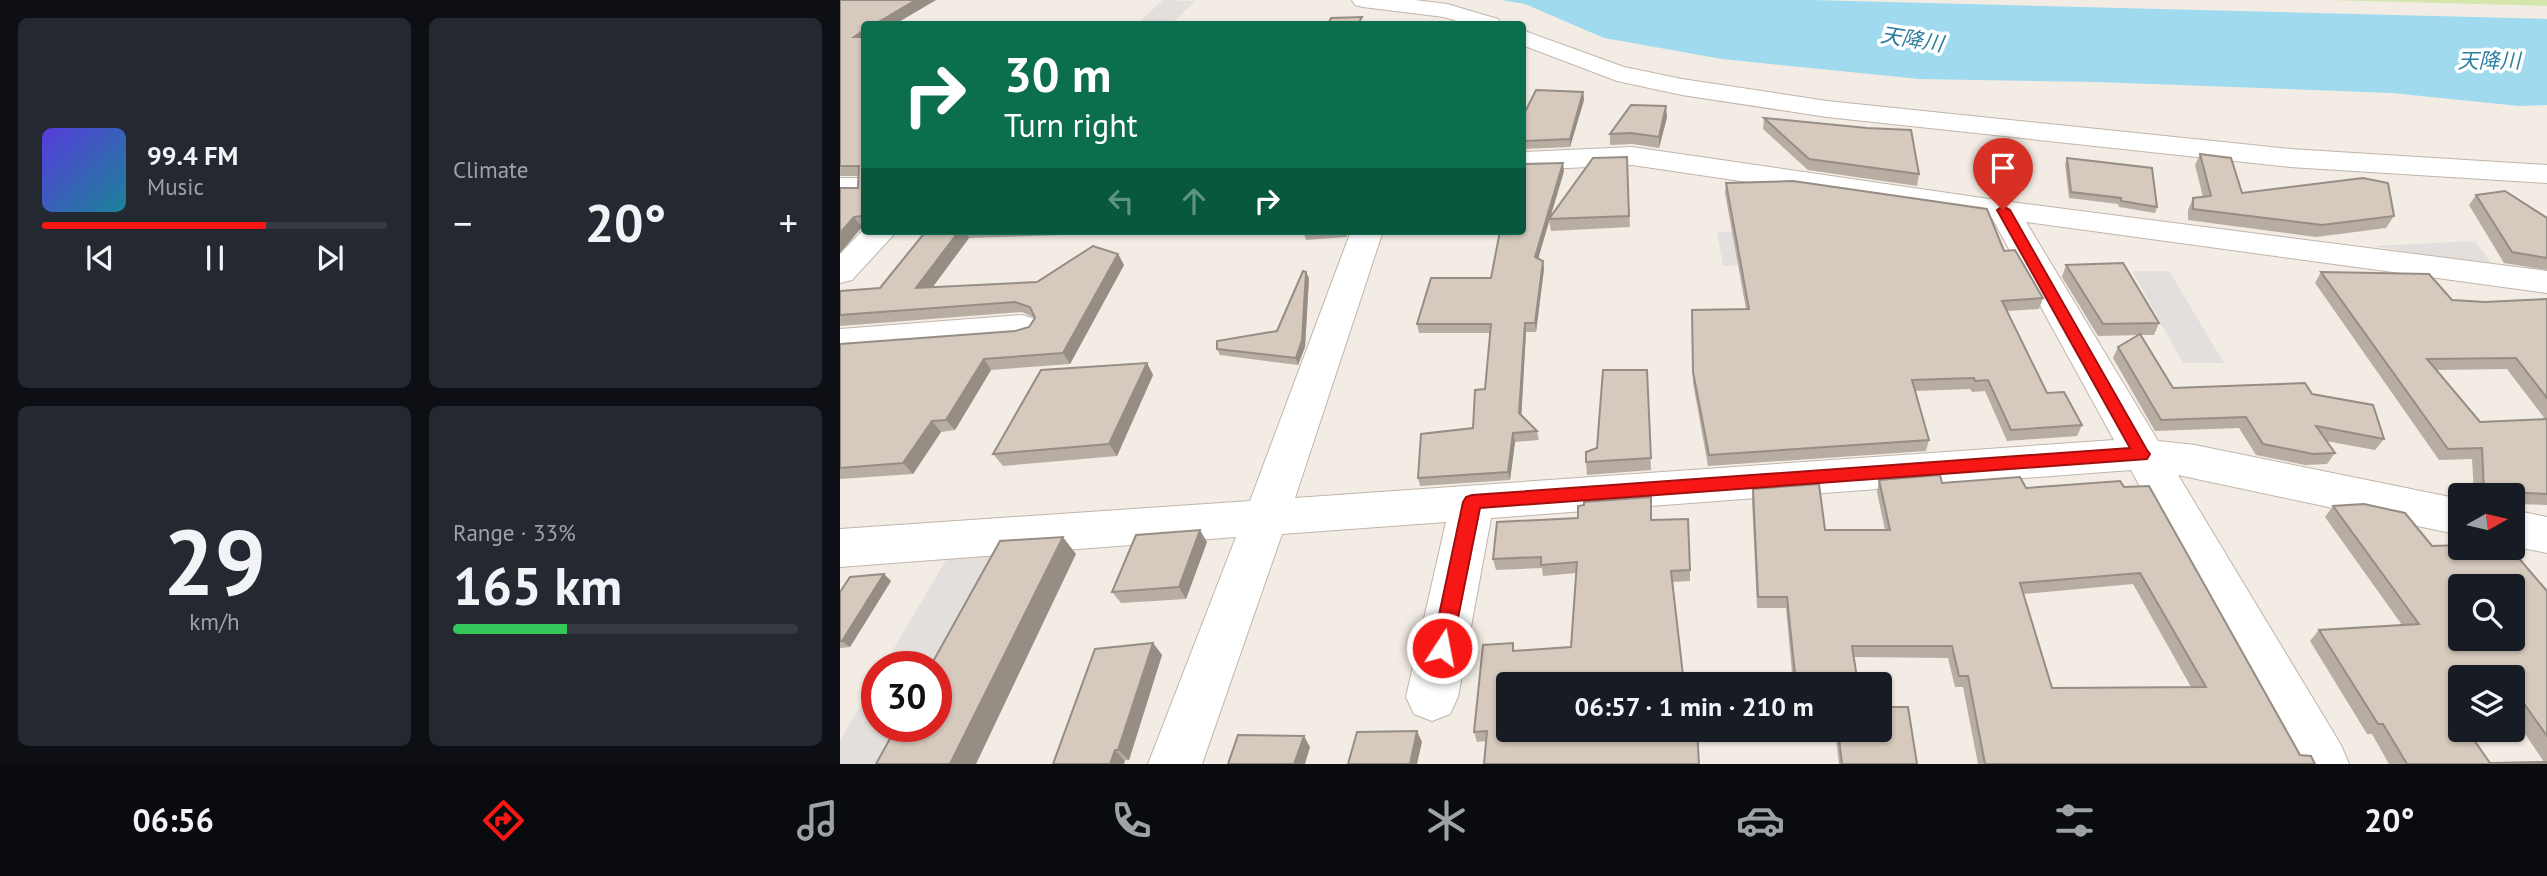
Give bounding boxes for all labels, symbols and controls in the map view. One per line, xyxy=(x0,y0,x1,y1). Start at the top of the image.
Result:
water label: 天降川 xyxy=(1879,21,1947,58)
text: 30 m xyxy=(1004,42,1111,106)
water label: 天降川 xyxy=(2458,47,2522,74)
icon: right xyxy=(889,49,980,140)
text: Turn right xyxy=(1004,104,1138,146)
pin xyxy=(1973,138,2033,210)
text: 99.4 FM xyxy=(147,139,238,172)
icon: arrive xyxy=(1984,149,2022,187)
text: Climate xyxy=(453,155,528,184)
text: Music xyxy=(147,172,204,201)
icon: left xyxy=(1102,182,1140,220)
icon: ahead xyxy=(1175,182,1213,220)
icon: right xyxy=(1248,182,1286,220)
text: 20° xyxy=(585,189,666,256)
text: − xyxy=(453,198,472,247)
text: + xyxy=(779,198,798,247)
icon: previous xyxy=(81,239,119,277)
icon: pause xyxy=(196,239,234,277)
icon: next xyxy=(311,239,349,277)
north arrow xyxy=(2448,483,2525,560)
map controls xyxy=(2448,483,2525,742)
text: 29 xyxy=(163,502,266,620)
text: Range · 33% xyxy=(453,518,576,547)
text: 165 km xyxy=(453,552,622,619)
button: search xyxy=(2448,574,2525,651)
text: km/h xyxy=(189,607,240,636)
position arrow xyxy=(1405,611,1479,685)
speed limit sign: 30 xyxy=(861,651,952,742)
button: layers xyxy=(2448,665,2525,742)
text: 06:57 · 1 min · 210 m xyxy=(1574,690,1814,723)
icon: directions xyxy=(479,796,528,845)
icon: music xyxy=(793,796,842,845)
icon: phone xyxy=(1107,796,1156,845)
icon: climate xyxy=(1422,796,1471,845)
icon: car xyxy=(1736,796,1785,845)
icon: filters xyxy=(2050,796,2099,845)
text: 06:56 xyxy=(133,799,214,841)
text: 20° xyxy=(2364,799,2414,841)

